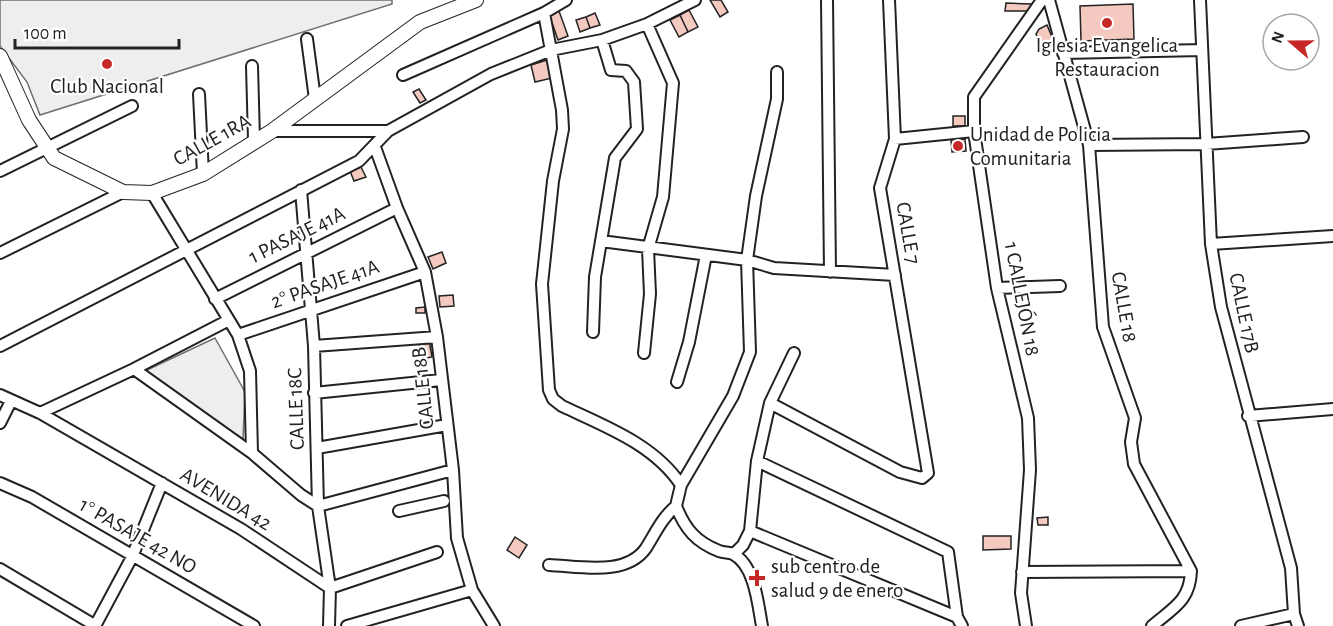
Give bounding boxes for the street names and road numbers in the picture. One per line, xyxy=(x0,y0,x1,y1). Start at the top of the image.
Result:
street label: CALLE 1RA xyxy=(170,110,254,170)
street label: CALLE 7 xyxy=(892,200,924,266)
street label: 1 PASAJE 41A xyxy=(246,203,348,267)
street label: 1 CALLEJÓN 18 xyxy=(1001,240,1045,358)
street label: 2° PASAJE 41A xyxy=(268,256,382,312)
street label: CALLE 18 xyxy=(1107,270,1141,344)
street label: CALLE 17B xyxy=(1225,271,1263,355)
street label: CALLE 18B xyxy=(408,346,438,430)
street label: CALLE 18C xyxy=(284,367,308,450)
street label: AVENIDA 42 xyxy=(177,464,275,534)
street label: 1° PASAJE 42 NO xyxy=(76,494,200,578)

